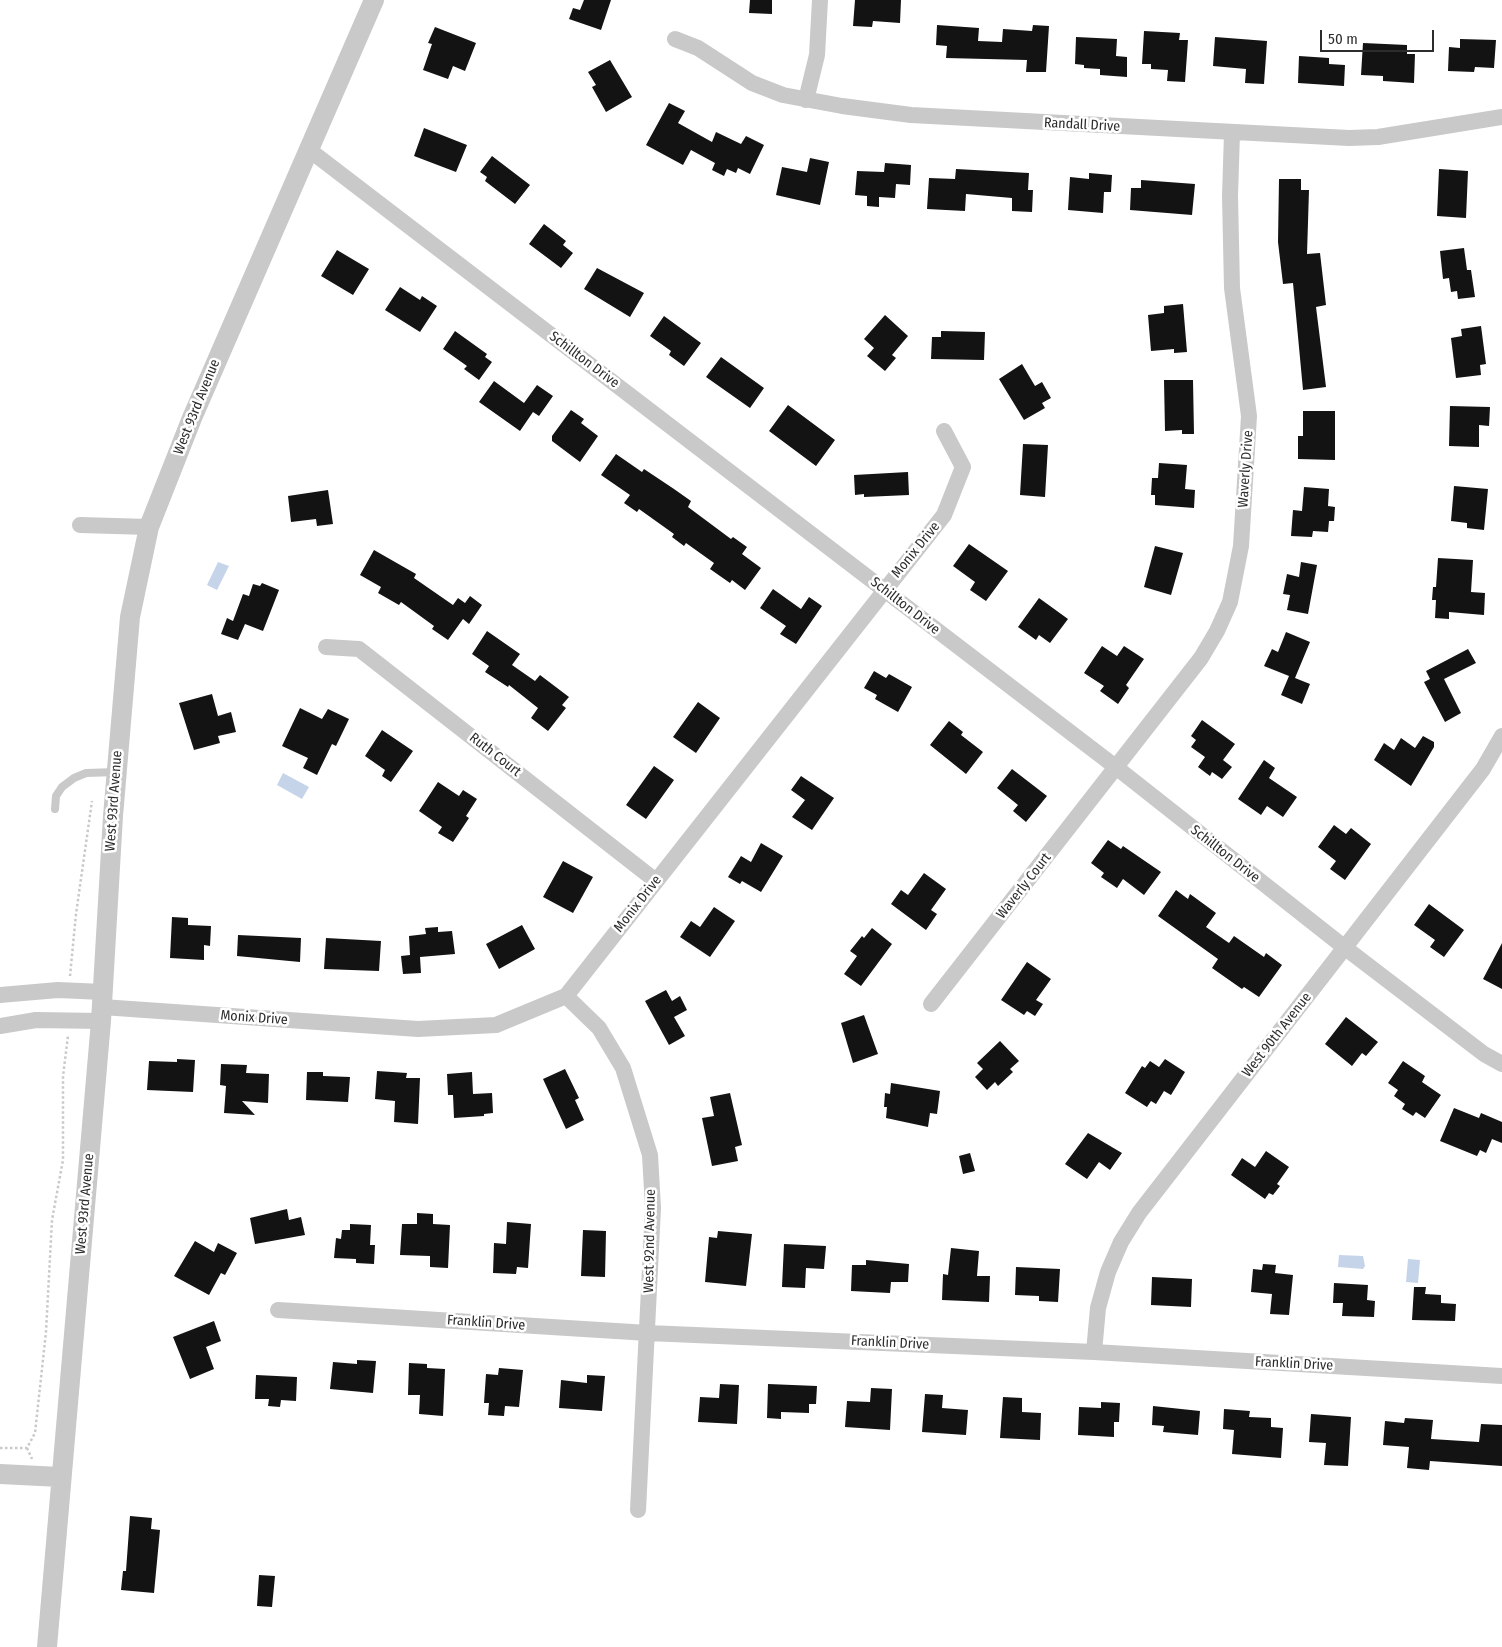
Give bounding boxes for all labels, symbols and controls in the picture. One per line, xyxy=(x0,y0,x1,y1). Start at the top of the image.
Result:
scale bar xyxy=(1322,20,1436,52)
text: 50 m xyxy=(1328,30,1358,48)
street label: Randall Drive xyxy=(1043,115,1121,135)
street label: Schillton Drive xyxy=(546,328,622,392)
street label: West 93rd Avenue xyxy=(170,357,224,457)
street label: Waverly Drive xyxy=(1235,430,1257,508)
street label: Monix Drive xyxy=(888,519,944,581)
street label: Schillton Drive xyxy=(867,574,943,638)
street label: Ruth Court xyxy=(466,730,524,780)
street label: West 93rd Avenue xyxy=(102,750,126,852)
street label: Schillton Drive xyxy=(1187,822,1263,886)
street label: Waverly Court xyxy=(993,850,1055,922)
street label: Monix Drive xyxy=(611,872,665,936)
street label: West 90th Avenue xyxy=(1239,989,1315,1081)
street label: Monix Drive xyxy=(220,1007,288,1029)
street label: West 93rd Avenue xyxy=(72,1153,98,1255)
street label: West 92nd Avenue xyxy=(641,1189,659,1293)
street label: Franklin Drive xyxy=(446,1312,526,1334)
street label: Franklin Drive xyxy=(850,1333,930,1353)
street label: Franklin Drive xyxy=(1254,1354,1334,1374)

